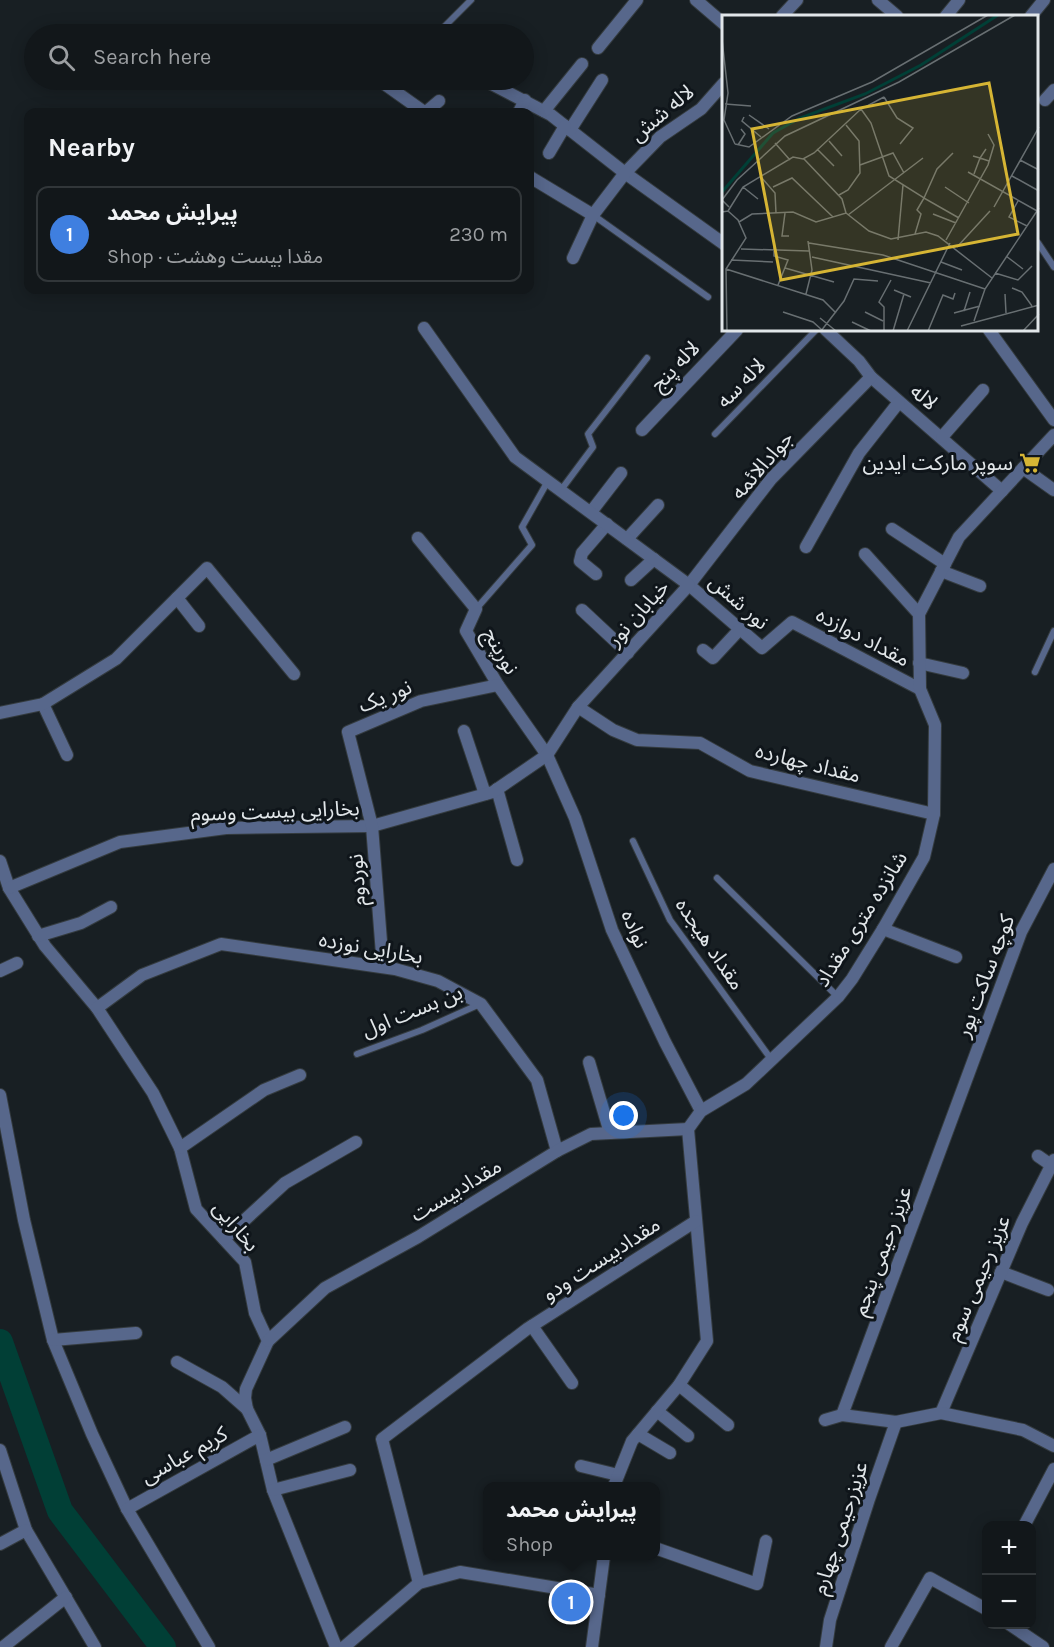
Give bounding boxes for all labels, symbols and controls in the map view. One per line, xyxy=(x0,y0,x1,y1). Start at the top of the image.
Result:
inset map xyxy=(722,15,1039,332)
search box xyxy=(24,24,534,90)
icon: search xyxy=(45,41,78,74)
text: Search here xyxy=(93,44,211,70)
street label: لاله شش xyxy=(625,79,699,147)
text: Nearby xyxy=(48,132,135,163)
text: پیرایش محمد xyxy=(107,200,238,226)
text: 1 xyxy=(66,223,73,246)
text: 230 m xyxy=(449,223,508,246)
text: Shop · مقدا بیست وهشت xyxy=(107,245,323,268)
street label: لاله پنج xyxy=(646,336,707,398)
street label: لاله سه xyxy=(712,353,770,413)
street label: لاله xyxy=(906,379,942,415)
street label: جوادالائمه xyxy=(726,426,798,504)
place label: سوپر مارکت ایدین xyxy=(862,451,1013,476)
supermarket icon: سوپر مارکت ایدین xyxy=(1018,451,1042,475)
street label: نور شش xyxy=(704,570,774,634)
street label: خیابان نور xyxy=(601,575,674,652)
street label: مقداد دوازده xyxy=(812,602,914,672)
street label: نورپنج xyxy=(476,623,524,680)
street label: نور یک xyxy=(355,675,415,717)
street label: مقداد چهارده xyxy=(753,738,863,789)
street label: بخارایی بیست وسوم xyxy=(190,796,360,830)
street label: شانزده متری مقداد xyxy=(810,847,912,991)
street label: نوردوم xyxy=(343,853,375,907)
street label: مقداد هیجده xyxy=(671,894,749,994)
street label: نواده xyxy=(616,906,654,952)
street label: کوچه ساکت پور xyxy=(950,911,1021,1042)
street label: بخارایی نوزده xyxy=(317,927,425,969)
street label: بن بست اول xyxy=(358,980,466,1042)
your location xyxy=(609,1101,638,1130)
street label: مقدادبیست xyxy=(406,1153,506,1227)
street label: عزیز رحیمی پنجم xyxy=(847,1183,919,1320)
street label: بخارایی xyxy=(208,1196,264,1256)
street label: مقدادبیست ودو xyxy=(538,1212,664,1306)
street label: عزیز رحیمی سوم xyxy=(941,1212,1019,1346)
street label: کریم عباسی xyxy=(137,1421,233,1491)
street label: عزیزرحیمی چهارم xyxy=(807,1458,877,1599)
popup xyxy=(483,1482,660,1560)
text: پیرایش محمد xyxy=(506,1497,637,1523)
map controls xyxy=(982,1521,1036,1629)
button: + xyxy=(982,1521,1036,1575)
text: Shop xyxy=(506,1533,553,1556)
button: − xyxy=(982,1575,1036,1629)
pin: 1 xyxy=(552,1580,590,1624)

